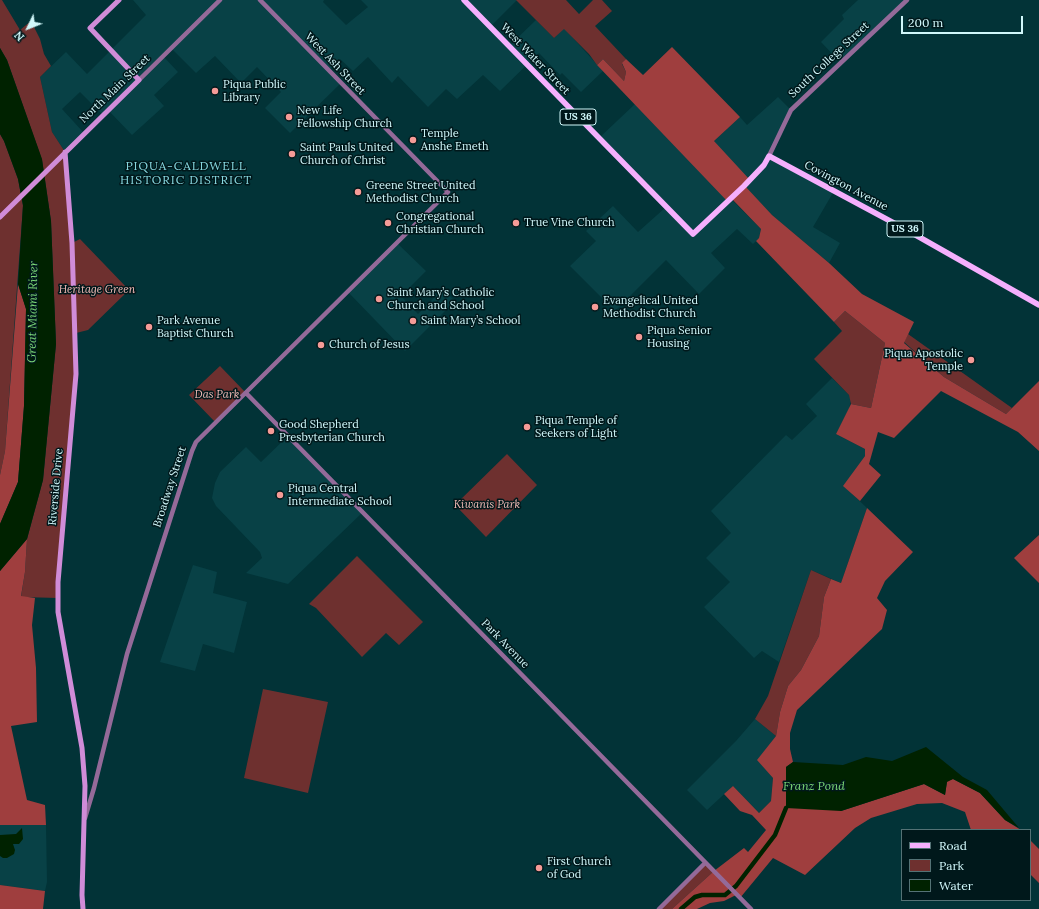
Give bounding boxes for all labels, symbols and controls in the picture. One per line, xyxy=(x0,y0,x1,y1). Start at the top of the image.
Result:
north arrow xyxy=(8,8,48,48)
scale bar xyxy=(903,8,1025,34)
text: 200 m xyxy=(908,15,943,30)
street label: South College Street xyxy=(786,19,872,101)
street label: West Water Street xyxy=(498,21,572,97)
text: N xyxy=(11,28,27,44)
street label: West Ash Street xyxy=(302,30,368,98)
street label: North Main Street xyxy=(77,52,153,126)
place label: Piqua Public Library xyxy=(223,78,286,104)
marker: Piqua Public Library xyxy=(210,86,220,96)
place label: New Life Fellowship Church xyxy=(297,104,392,130)
road number: US 36 xyxy=(560,109,596,125)
marker: New Life Fellowship Church xyxy=(284,112,294,122)
place label: Temple Anshe Emeth xyxy=(421,127,489,153)
marker: Temple Anshe Emeth xyxy=(408,135,418,145)
place label: Saint Pauls United Church of Christ xyxy=(300,141,393,167)
marker: Saint Pauls United Church of Christ xyxy=(287,149,297,159)
street label: Covington Avenue xyxy=(802,158,890,214)
district label: PIQUA-CALDWELL HISTORIC DISTRICT xyxy=(120,160,252,188)
place label: Greene Street United Methodist Church xyxy=(366,179,475,205)
marker: Greene Street United Methodist Church xyxy=(353,187,363,197)
place label: Congregational Christian Church xyxy=(396,210,484,236)
place label: True Vine Church xyxy=(524,216,615,230)
marker: Congregational Christian Church xyxy=(383,218,393,228)
marker: True Vine Church xyxy=(511,218,521,228)
road number: US 36 xyxy=(887,221,923,237)
water label: Great Miami River xyxy=(25,261,41,363)
park label: Heritage Green xyxy=(59,283,135,297)
place label: Saint Mary’s Catholic Church and School xyxy=(387,286,494,312)
marker: Saint Mary’s Catholic Church and School xyxy=(374,294,384,304)
place label: Evangelical United Methodist Church xyxy=(603,294,698,320)
marker: Evangelical United Methodist Church xyxy=(590,302,600,312)
place label: Park Avenue Baptist Church xyxy=(157,314,234,340)
place label: Saint Mary’s School xyxy=(421,314,521,328)
marker: Saint Mary’s School xyxy=(408,316,418,326)
marker: Park Avenue Baptist Church xyxy=(144,322,154,332)
place label: Piqua Senior Housing xyxy=(647,324,711,350)
marker: Piqua Senior Housing xyxy=(634,332,644,342)
place label: Church of Jesus xyxy=(329,338,410,352)
marker: Church of Jesus xyxy=(316,340,326,350)
place label: Piqua Apostolic Temple xyxy=(884,347,963,373)
marker: Piqua Apostolic Temple xyxy=(966,355,976,365)
park label: Das Park xyxy=(195,388,239,402)
place label: Piqua Temple of Seekers of Light xyxy=(535,414,617,440)
place label: Good Shepherd Presbyterian Church xyxy=(279,418,385,444)
marker: Piqua Temple of Seekers of Light xyxy=(522,422,532,432)
marker: Good Shepherd Presbyterian Church xyxy=(266,426,276,436)
street label: Broadway Street xyxy=(151,445,189,529)
street label: Riverside Drive xyxy=(46,448,66,526)
place label: Piqua Central Intermediate School xyxy=(288,482,392,508)
marker: Piqua Central Intermediate School xyxy=(275,490,285,500)
park label: Kiwanis Park xyxy=(454,498,520,512)
street label: Park Avenue xyxy=(478,617,532,671)
water label: Franz Pond xyxy=(783,780,845,794)
legend xyxy=(901,829,1031,901)
text: Road xyxy=(939,838,967,853)
place label: First Church of God xyxy=(547,855,611,881)
text: Park xyxy=(939,858,964,873)
marker: First Church of God xyxy=(534,863,544,873)
text: Water xyxy=(939,878,973,893)

